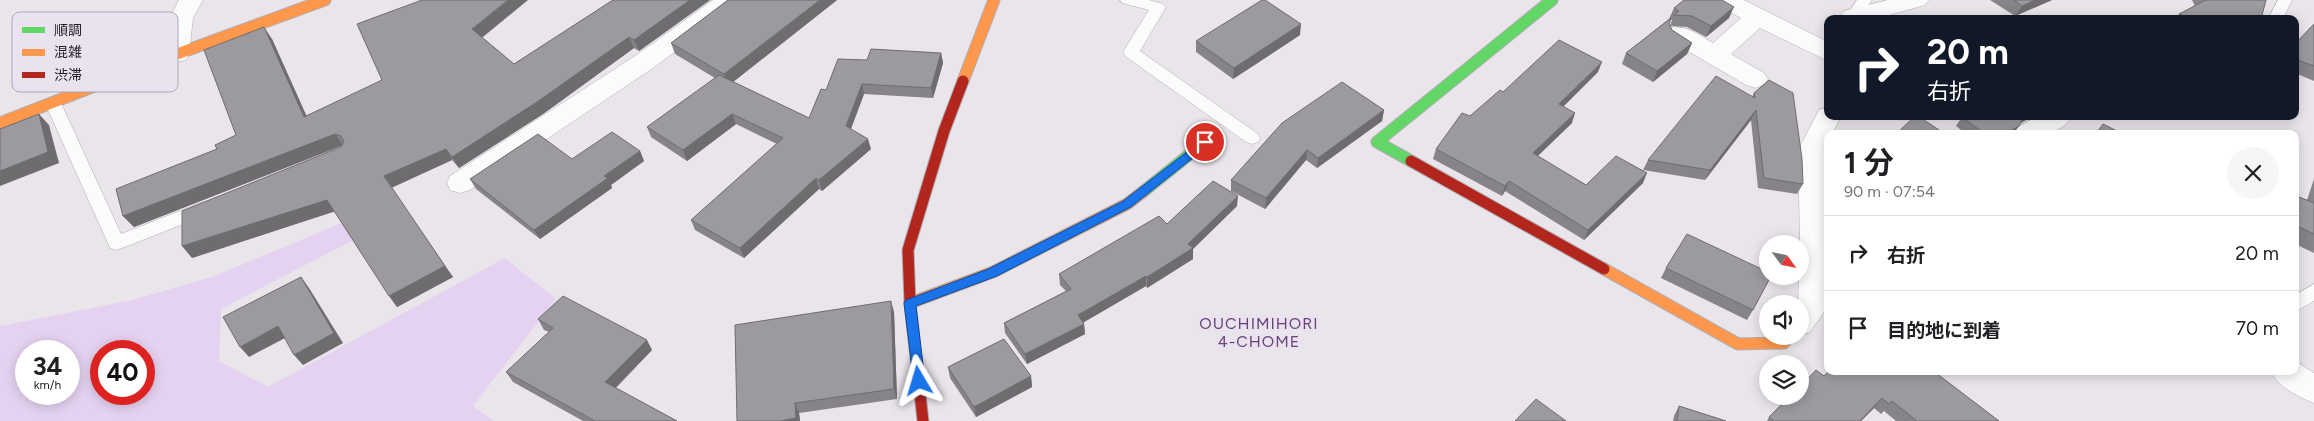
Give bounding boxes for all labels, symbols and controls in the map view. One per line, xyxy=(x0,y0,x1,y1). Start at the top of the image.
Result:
legend xyxy=(12,12,178,92)
text: 順調 xyxy=(54,22,82,39)
text: 20 m xyxy=(1927,31,2009,73)
icon: right xyxy=(1844,35,1909,100)
text: 混雑 xyxy=(54,44,82,61)
text: 渋滞 xyxy=(54,67,82,84)
text: 右折 xyxy=(1927,78,1971,105)
pin xyxy=(1184,121,1226,163)
icon: arrive xyxy=(1191,128,1219,156)
text: 1 分 xyxy=(1844,144,1894,181)
button: close xyxy=(2227,147,2279,199)
text: 90 m · 07:54 xyxy=(1844,182,1935,201)
north arrow xyxy=(1759,235,1809,285)
map controls xyxy=(1759,235,1809,405)
icon: right xyxy=(1844,239,1872,267)
text: 20 m xyxy=(2235,242,2279,265)
text: 右折 xyxy=(1887,244,1925,267)
button: sound xyxy=(1759,295,1809,345)
district label: OUCHIMIHORI 4-CHOME xyxy=(1199,314,1319,351)
icon: arrive xyxy=(1844,314,1872,342)
text: 70 m xyxy=(2236,317,2279,340)
text: 目的地に到着 xyxy=(1887,319,2001,342)
speed limit sign: 40 xyxy=(90,340,155,405)
text: 34 xyxy=(33,351,62,381)
position arrow xyxy=(892,354,944,406)
button: layers xyxy=(1759,355,1809,405)
text: km/h xyxy=(34,378,61,392)

